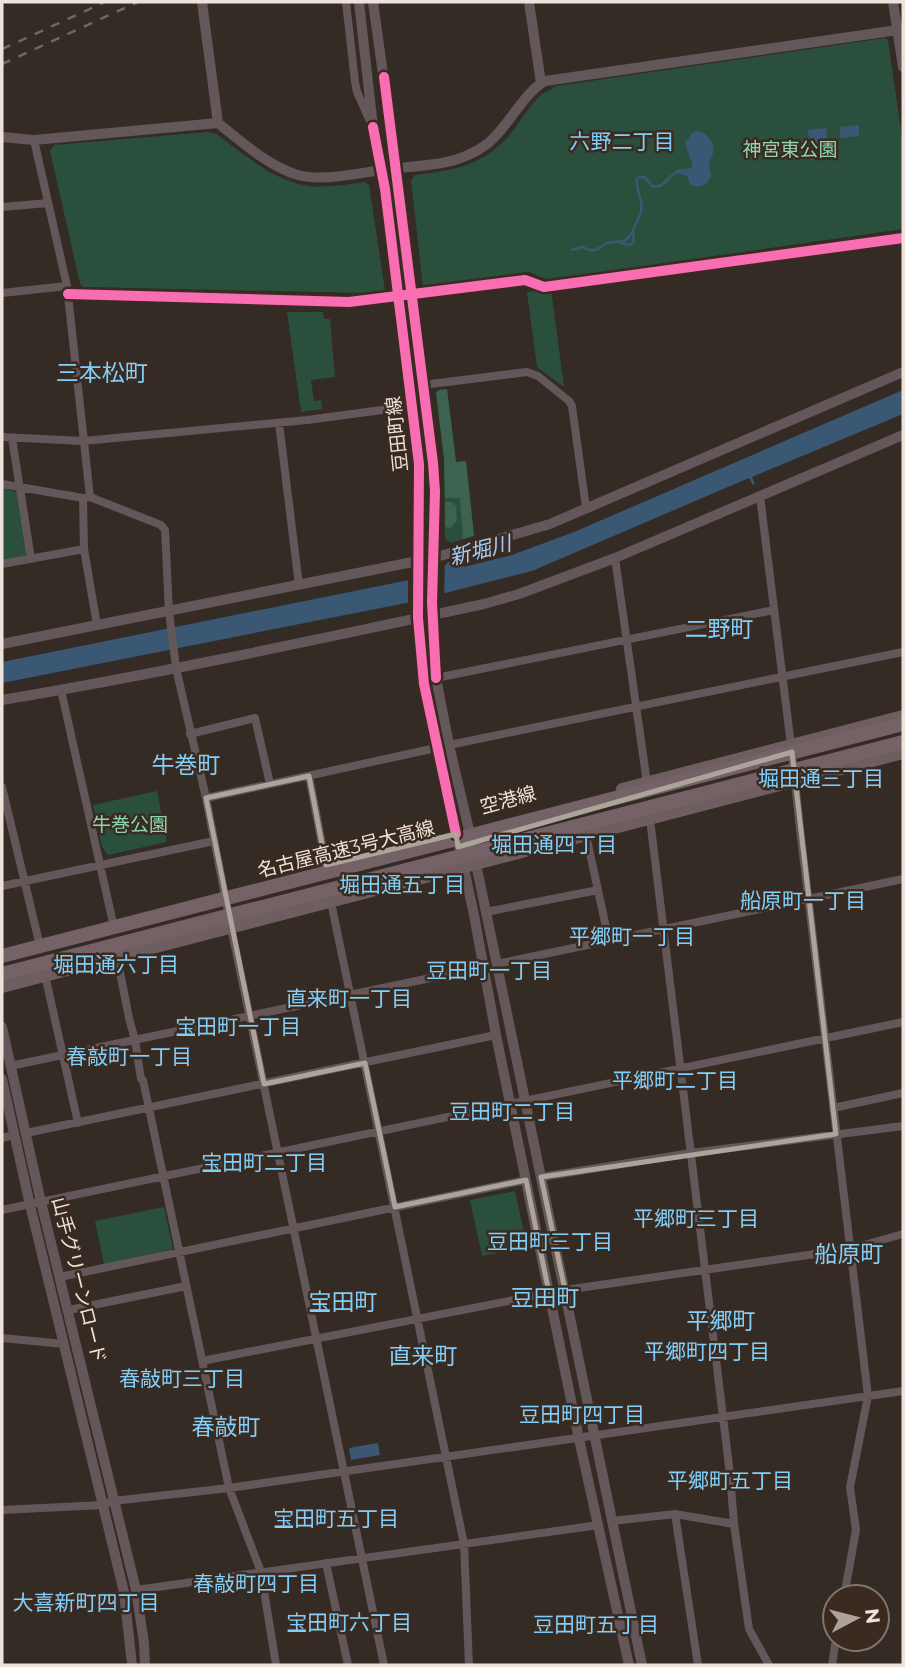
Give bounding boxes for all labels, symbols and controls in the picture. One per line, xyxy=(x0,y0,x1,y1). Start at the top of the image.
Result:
district label: 六野二丁目 xyxy=(570,129,675,154)
park label: 神宮東公園 xyxy=(742,138,838,161)
district label: 三本松町 xyxy=(56,359,148,387)
street label: 豆田町線 xyxy=(382,395,412,473)
water label: 新堀川 xyxy=(446,530,516,570)
district label: 二野町 xyxy=(685,615,754,643)
district label: 牛巻町 xyxy=(152,751,221,779)
district label: 堀田通三丁目 xyxy=(758,766,884,791)
street label: 空港線 xyxy=(477,782,539,818)
park label: 牛巻公園 xyxy=(92,813,168,836)
street label: 名古屋高速3号大高線 xyxy=(255,816,437,882)
district label: 堀田通四丁目 xyxy=(491,832,617,857)
district label: 堀田通五丁目 xyxy=(339,872,465,897)
district label: 船原町一丁目 xyxy=(740,888,866,913)
district label: 平郷町一丁目 xyxy=(569,924,695,949)
district label: 堀田通六丁目 xyxy=(53,952,179,977)
district label: 豆田町一丁目 xyxy=(426,958,552,983)
district label: 直来町一丁目 xyxy=(286,986,412,1011)
district label: 宝田町一丁目 xyxy=(175,1014,301,1039)
district label: 春敲町一丁目 xyxy=(66,1044,192,1069)
district label: 平郷町二丁目 xyxy=(612,1068,738,1093)
district label: 豆田町二丁目 xyxy=(449,1099,575,1124)
district label: 宝田町二丁目 xyxy=(201,1150,327,1175)
street label: 山手グリーンロード xyxy=(47,1195,111,1365)
district label: 平郷町三丁目 xyxy=(633,1206,759,1231)
district label: 豆田町三丁目 xyxy=(487,1229,613,1254)
district label: 船原町 xyxy=(815,1240,884,1268)
district label: 豆田町 xyxy=(511,1284,580,1312)
district label: 宝田町 xyxy=(309,1288,378,1316)
district label: 平郷町 xyxy=(687,1307,756,1335)
district label: 平郷町四丁目 xyxy=(644,1339,770,1364)
district label: 直来町 xyxy=(389,1342,458,1370)
district label: 春敲町三丁目 xyxy=(119,1366,245,1391)
district label: 豆田町四丁目 xyxy=(519,1402,645,1427)
district label: 春敲町 xyxy=(192,1413,261,1441)
district label: 平郷町五丁目 xyxy=(667,1468,793,1493)
district label: 宝田町五丁目 xyxy=(273,1506,399,1531)
district label: 春敲町四丁目 xyxy=(193,1571,319,1596)
north arrow xyxy=(821,1583,891,1653)
district label: 大喜新町四丁目 xyxy=(13,1590,160,1615)
text: N xyxy=(860,1607,885,1625)
district label: 宝田町六丁目 xyxy=(286,1610,412,1635)
district label: 豆田町五丁目 xyxy=(533,1612,659,1637)

